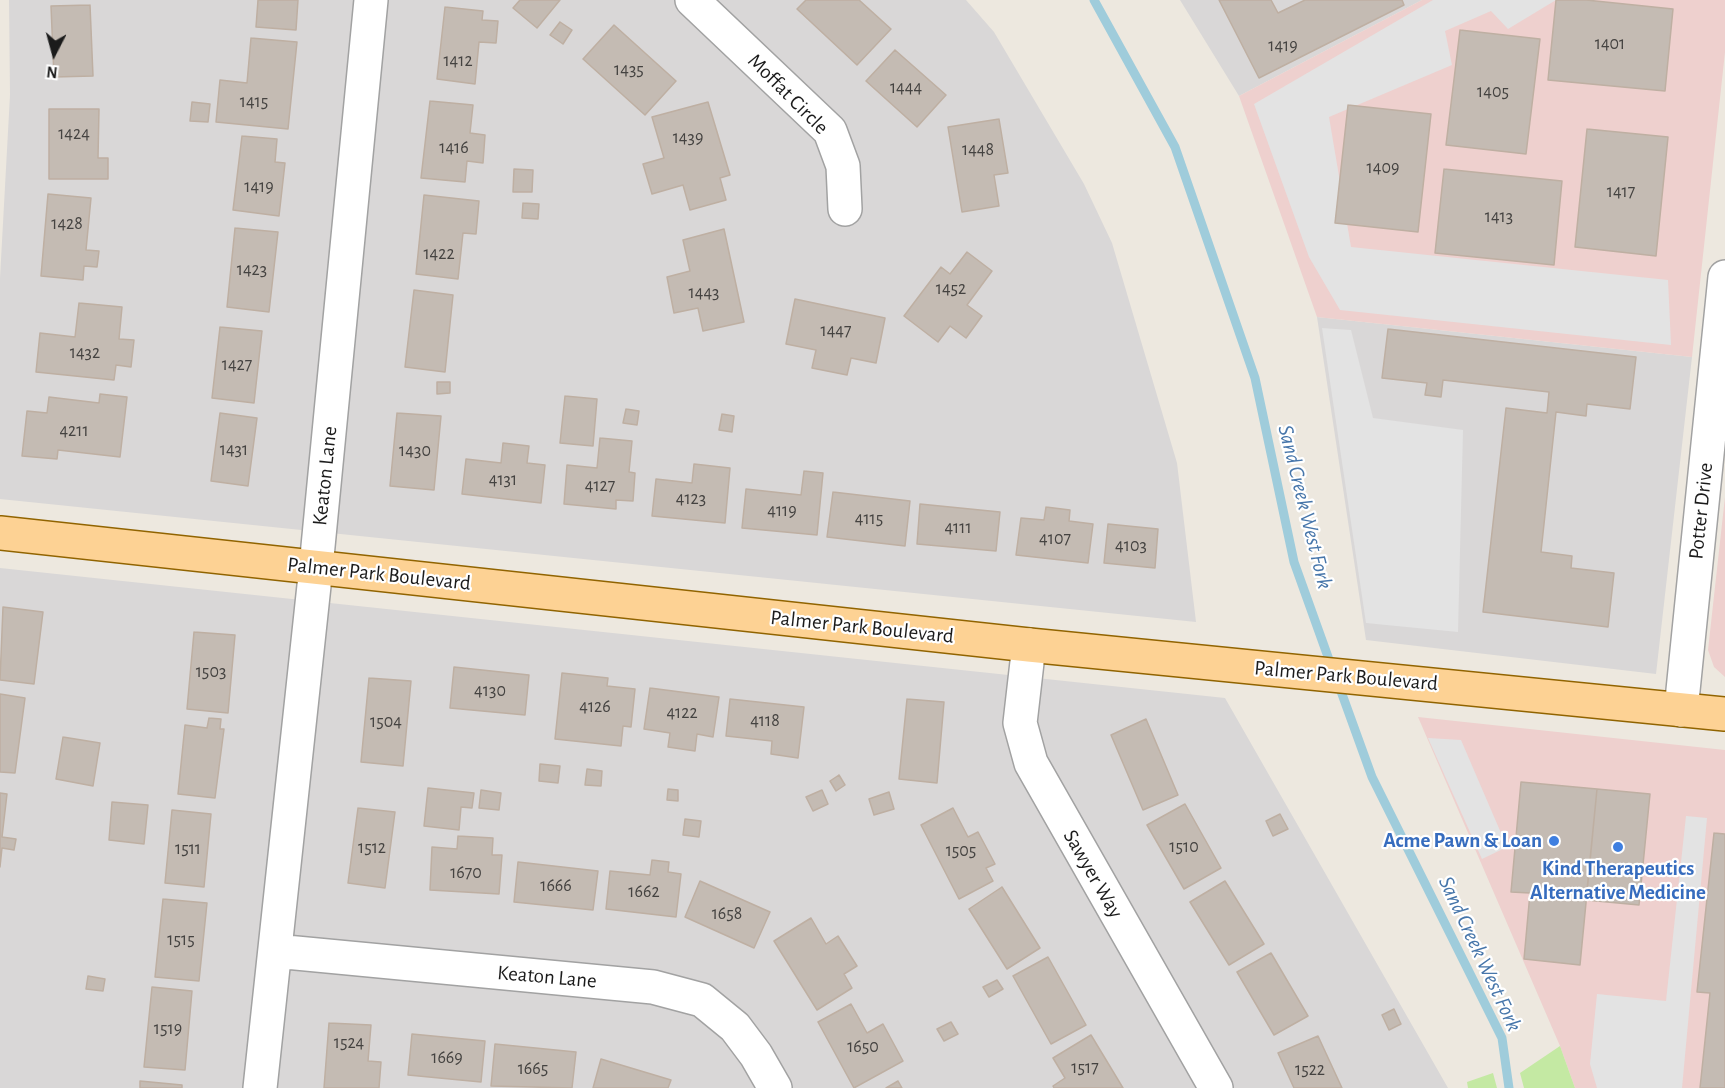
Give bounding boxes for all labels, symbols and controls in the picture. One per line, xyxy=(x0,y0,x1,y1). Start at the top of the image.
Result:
north arrow xyxy=(24,24,84,84)
house number: 1401 xyxy=(1595,33,1625,55)
house number: 1419 xyxy=(1268,35,1298,57)
street label: Moffat Circle xyxy=(742,48,834,140)
house number: 1412 xyxy=(443,50,473,72)
house number: 1435 xyxy=(614,59,644,81)
text: N xyxy=(46,63,58,80)
house number: 1444 xyxy=(890,77,922,99)
house number: 1405 xyxy=(1477,81,1509,103)
house number: 1415 xyxy=(240,91,268,113)
house number: 1424 xyxy=(58,123,90,145)
house number: 1439 xyxy=(673,127,703,149)
house number: 1416 xyxy=(439,137,469,159)
house number: 1448 xyxy=(962,139,994,161)
house number: 1409 xyxy=(1367,157,1399,179)
house number: 1419 xyxy=(244,176,274,198)
house number: 1417 xyxy=(1607,181,1635,203)
house number: 1413 xyxy=(1485,206,1513,228)
house number: 1428 xyxy=(51,213,83,235)
house number: 1422 xyxy=(423,243,455,265)
house number: 1423 xyxy=(237,259,267,281)
house number: 1452 xyxy=(936,278,966,300)
house number: 1443 xyxy=(689,282,719,304)
house number: 1447 xyxy=(820,320,852,342)
house number: 1432 xyxy=(70,342,100,364)
house number: 1427 xyxy=(222,354,252,376)
house number: 4211 xyxy=(59,420,89,442)
water label: Sand Creek West Fork xyxy=(1272,422,1338,592)
street label: Keaton Lane xyxy=(307,425,343,527)
house number: 1431 xyxy=(220,439,248,461)
house number: 1430 xyxy=(399,440,431,462)
street label: Potter Drive xyxy=(1683,461,1719,561)
house number: 4131 xyxy=(489,469,517,491)
house number: 4127 xyxy=(585,475,615,497)
house number: 4123 xyxy=(676,488,706,510)
house number: 4119 xyxy=(767,500,797,522)
house number: 4115 xyxy=(855,508,883,530)
house number: 4111 xyxy=(944,517,972,539)
house number: 4107 xyxy=(1039,528,1071,550)
house number: 4103 xyxy=(1115,535,1147,557)
street label: Palmer Park Boulevard xyxy=(286,552,472,596)
street label: Palmer Park Boulevard xyxy=(769,605,955,649)
street label: Palmer Park Boulevard xyxy=(1253,655,1439,697)
house number: 1503 xyxy=(196,661,226,683)
house number: 4130 xyxy=(474,680,506,702)
house number: 4126 xyxy=(579,696,611,718)
house number: 4122 xyxy=(666,702,698,724)
house number: 4118 xyxy=(750,710,780,732)
house number: 1504 xyxy=(370,711,402,733)
street label: Sawyer Way xyxy=(1058,825,1128,923)
place label: Acme Pawn & Loan xyxy=(1383,828,1542,854)
marker: Acme Pawn & Loan xyxy=(1547,834,1561,848)
house number: 1510 xyxy=(1169,836,1199,858)
house number: 1512 xyxy=(358,837,386,859)
house number: 1511 xyxy=(175,838,201,860)
house number: 1505 xyxy=(946,840,976,862)
marker: Kind Therapeutics Alternative Medicine xyxy=(1611,840,1625,854)
place label: Kind Therapeutics Alternative Medicine xyxy=(1530,856,1706,906)
house number: 1670 xyxy=(450,862,482,884)
water label: Sand Creek West Fork xyxy=(1433,872,1527,1036)
house number: 1666 xyxy=(540,875,572,897)
house number: 1662 xyxy=(628,881,660,903)
house number: 1658 xyxy=(712,903,742,925)
house number: 1515 xyxy=(167,929,195,951)
street label: Keaton Lane xyxy=(496,960,598,994)
house number: 1519 xyxy=(154,1018,182,1040)
house number: 1524 xyxy=(334,1032,364,1054)
house number: 1650 xyxy=(847,1036,879,1058)
house number: 1669 xyxy=(431,1047,463,1069)
house number: 1517 xyxy=(1071,1057,1099,1079)
house number: 1665 xyxy=(518,1058,548,1080)
house number: 1522 xyxy=(1295,1059,1325,1081)

